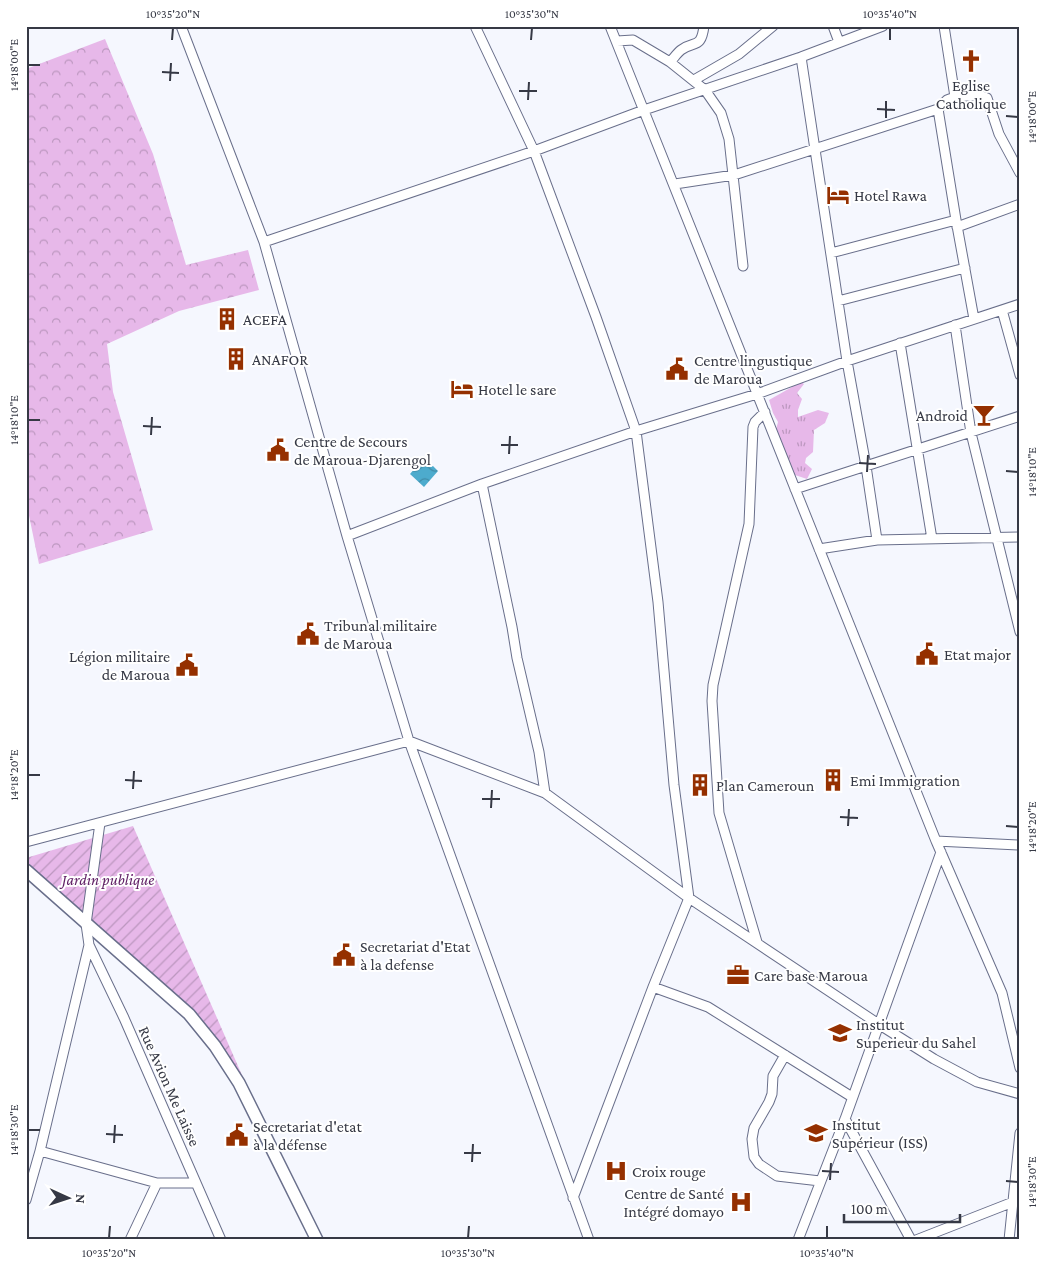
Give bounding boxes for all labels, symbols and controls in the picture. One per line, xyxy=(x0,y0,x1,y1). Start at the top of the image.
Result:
text: 10°35'20"N xyxy=(146,7,200,21)
text: 10°35'30"N xyxy=(505,7,559,21)
text: 10°35'40"N xyxy=(863,7,917,21)
text: 14°18'00"E xyxy=(7,39,21,91)
church icon: Eglise Catholique xyxy=(958,48,984,74)
place label: Eglise Catholique xyxy=(936,77,1006,113)
text: 14°18'00"E xyxy=(1025,91,1039,143)
hotel icon: Hotel Rawa xyxy=(825,182,851,208)
place label: Hotel Rawa xyxy=(854,187,928,204)
building icon: ACEFA xyxy=(214,306,240,332)
place label: ACEFA xyxy=(243,311,288,328)
building icon: ANAFOR xyxy=(223,346,249,372)
place label: ANAFOR xyxy=(252,351,308,368)
place label: Centre lingustique de Maroua xyxy=(694,352,812,387)
public building icon: Centre lingustique de Maroua xyxy=(664,356,690,382)
hotel icon: Hotel le sare xyxy=(449,376,475,402)
place label: Hotel le sare xyxy=(478,381,556,398)
text: 14°18'10"E xyxy=(7,395,21,445)
bar icon: Android xyxy=(971,402,997,428)
place label: Android xyxy=(916,407,969,424)
place label: Centre de Secours de Maroua-Djarengol xyxy=(294,433,431,469)
public building icon: Centre de Secours de Maroua-Djarengol xyxy=(265,437,291,463)
text: 14°18'10"E xyxy=(1025,447,1039,497)
place label: Tribunal militaire de Maroua xyxy=(324,617,437,652)
public building icon: Tribunal militaire de Maroua xyxy=(295,621,321,647)
public building icon: Etat major xyxy=(914,641,940,667)
place label: Etat major xyxy=(944,646,1012,664)
place label: Légion militaire de Maroua xyxy=(69,648,171,683)
public building icon: Légion militaire de Maroua xyxy=(174,652,200,678)
text: 14°18'20"E xyxy=(7,749,21,801)
building icon: Emi Immigration xyxy=(820,767,846,793)
building icon: Plan Cameroun xyxy=(687,772,713,798)
place label: Emi Immigration xyxy=(850,772,960,790)
place label: Plan Cameroun xyxy=(716,777,815,794)
text: 14°18'20"E xyxy=(1025,801,1039,853)
park label: Jardin publique xyxy=(59,871,154,889)
place label: Secretariat d'Etat à la defense xyxy=(360,938,471,973)
public building icon: Secretariat d'Etat à la defense xyxy=(331,942,357,968)
office icon: Care base Maroua xyxy=(725,962,751,988)
place label: Care base Maroua xyxy=(754,967,869,984)
place label: Institut Superieur du Sahel xyxy=(856,1016,976,1052)
school or university icon: Institut Superieur du Sahel xyxy=(827,1020,853,1046)
street label: Rue Avion Me Laisse xyxy=(135,1024,204,1149)
text: 14°18'30"E xyxy=(7,1104,21,1155)
place label: Institut Supérieur (ISS) xyxy=(832,1116,929,1152)
place label: Secretariat d'etat à la défense xyxy=(253,1118,362,1153)
school or university icon: Institut Supérieur (ISS) xyxy=(803,1120,829,1146)
public building icon: Secretariat d'etat à la défense xyxy=(224,1122,250,1148)
text: 14°18'30"E xyxy=(1025,1156,1039,1207)
hospital icon: Croix rouge xyxy=(603,1158,629,1184)
place label: Croix rouge xyxy=(632,1163,706,1181)
north arrow xyxy=(42,1174,92,1224)
place label: Centre de Santé Intégré domayo xyxy=(624,1185,724,1221)
hospital icon: Centre de Santé Intégré domayo xyxy=(728,1189,754,1215)
scale bar xyxy=(844,1191,960,1223)
text: N xyxy=(73,1193,89,1204)
text: 100 m xyxy=(851,1201,888,1217)
text: 10°35'20"N xyxy=(82,1246,136,1260)
text: 10°35'30"N xyxy=(441,1246,495,1260)
text: 10°35'40"N xyxy=(800,1246,854,1260)

